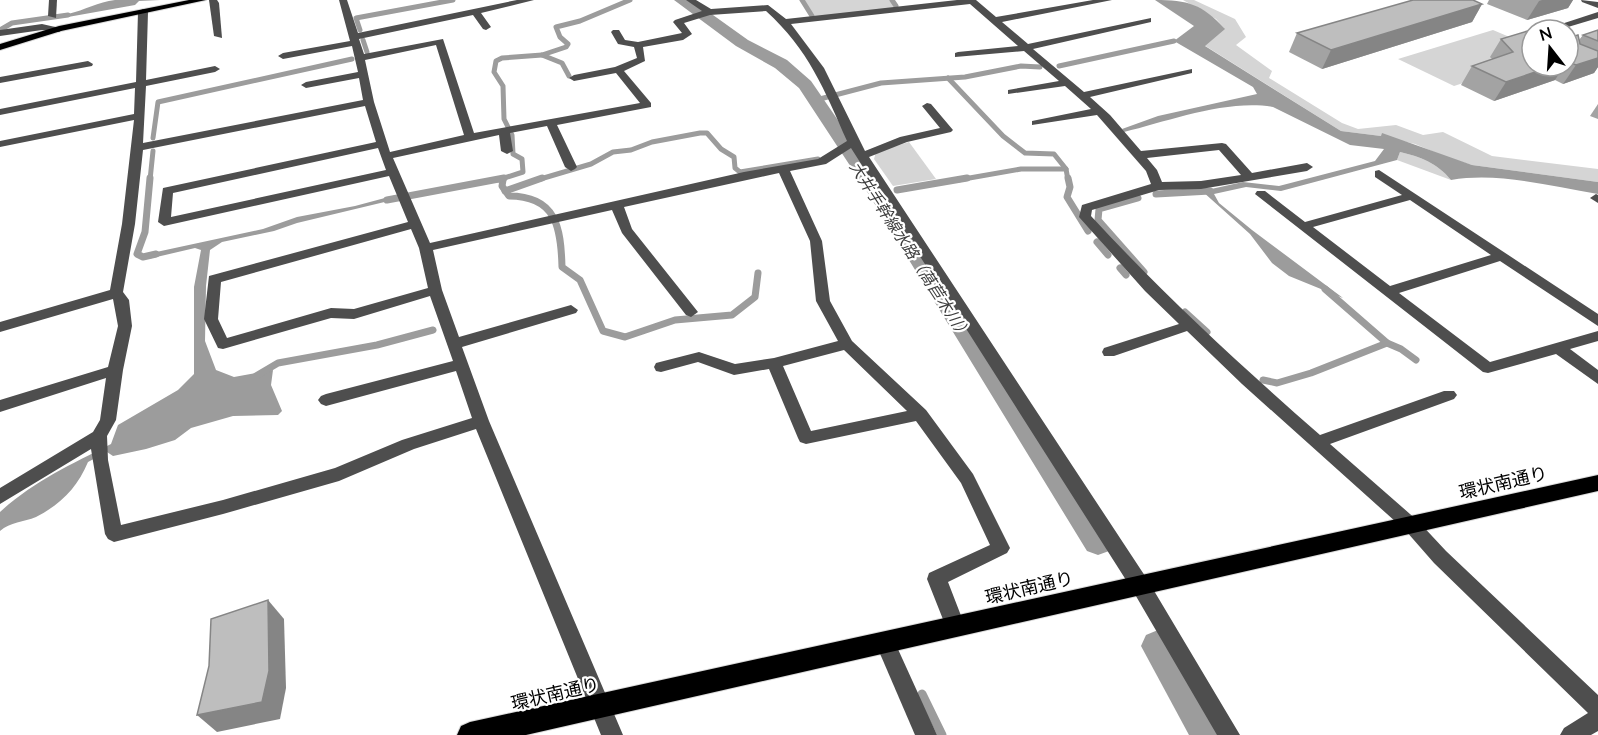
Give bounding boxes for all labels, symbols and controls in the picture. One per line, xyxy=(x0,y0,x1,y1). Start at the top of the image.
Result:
north arrow xyxy=(1520,18,1580,78)
text: N xyxy=(1537,22,1554,44)
water label: 大井手幹線水路（萵苣木川） xyxy=(846,158,976,342)
street label: 環状南通り xyxy=(1457,461,1549,503)
street label: 環状南通り xyxy=(983,566,1075,608)
street label: 環状南通り xyxy=(509,672,601,714)

